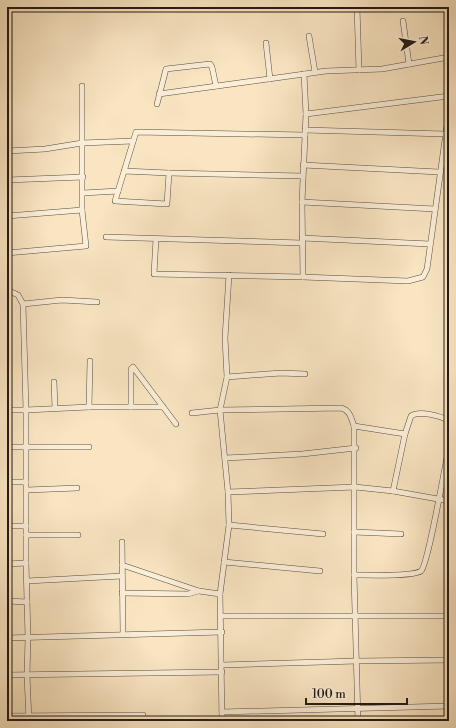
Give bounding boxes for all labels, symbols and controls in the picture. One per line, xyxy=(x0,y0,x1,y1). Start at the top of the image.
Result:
north arrow xyxy=(394,22,434,62)
text: N xyxy=(415,35,431,46)
scale bar xyxy=(306,680,407,706)
text: 100 m xyxy=(312,687,346,702)

